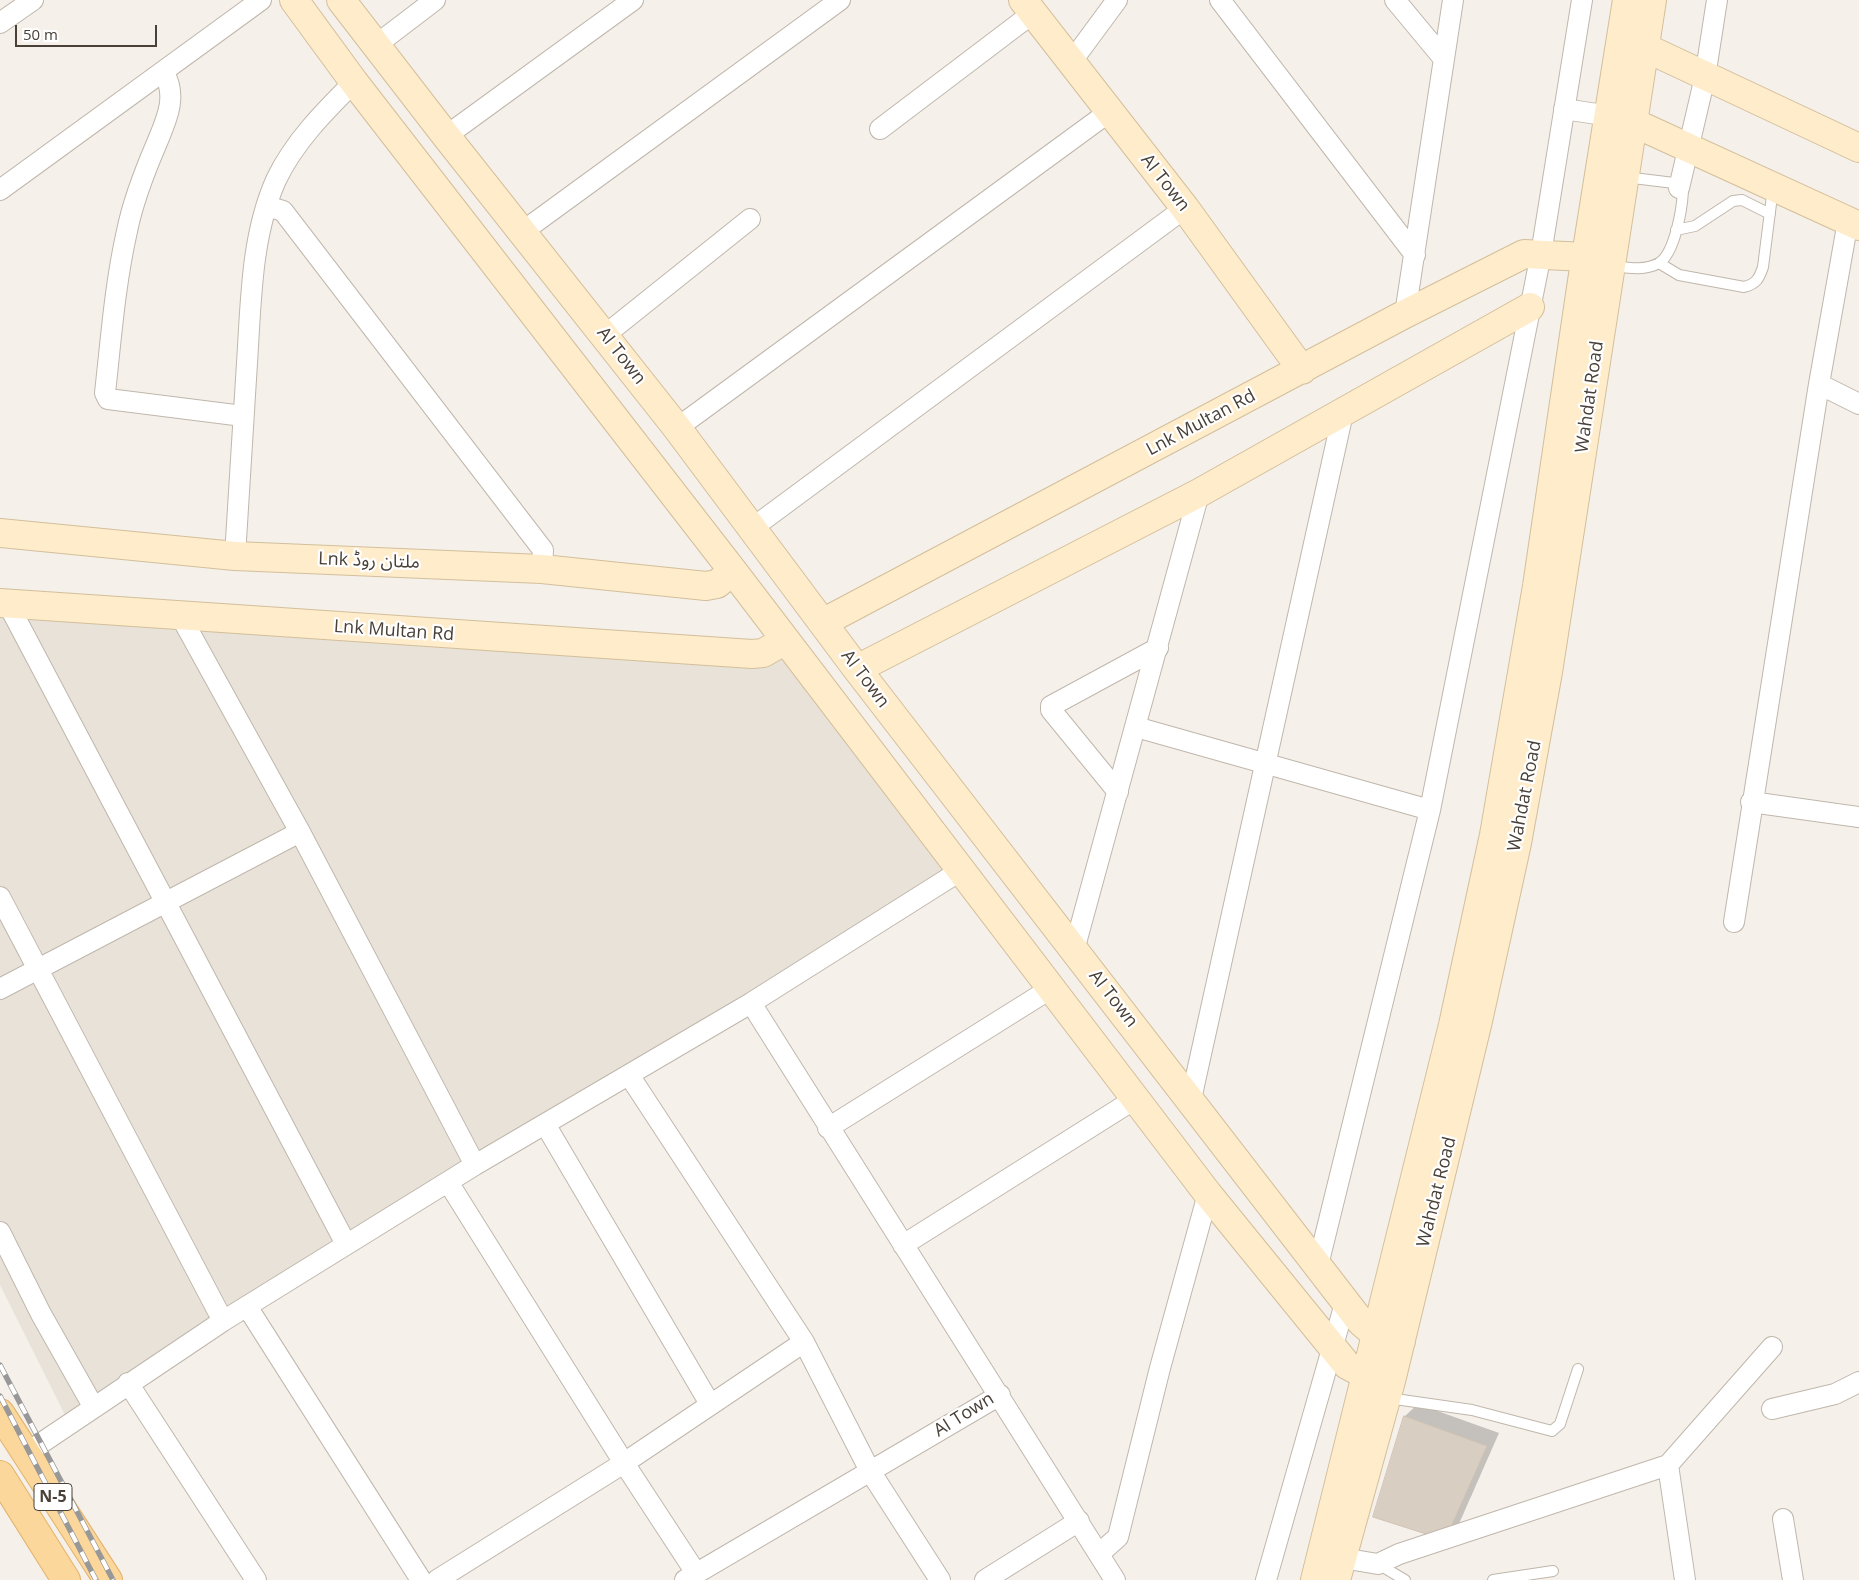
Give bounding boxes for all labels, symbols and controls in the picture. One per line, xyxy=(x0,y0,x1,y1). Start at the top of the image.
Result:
scale bar xyxy=(18,15,160,47)
text: 50 m xyxy=(23,24,58,44)
street label: AI Town xyxy=(1136,150,1194,216)
street label: AI Town xyxy=(592,323,650,389)
street label: Wahdat Road xyxy=(1571,340,1609,454)
street label: Lnk Multan Rd xyxy=(1143,385,1259,461)
street label: Lnk ملتان روڈ xyxy=(318,548,420,574)
street label: Lnk Multan Rd xyxy=(333,616,455,646)
street label: AI Town xyxy=(836,646,894,712)
street label: Wahdat Road xyxy=(1504,739,1546,853)
street label: AI Town xyxy=(1084,966,1142,1032)
street label: Wahdat Road xyxy=(1413,1135,1461,1249)
street label: AI Town xyxy=(930,1388,998,1442)
road number: N-5 xyxy=(34,1484,72,1510)

